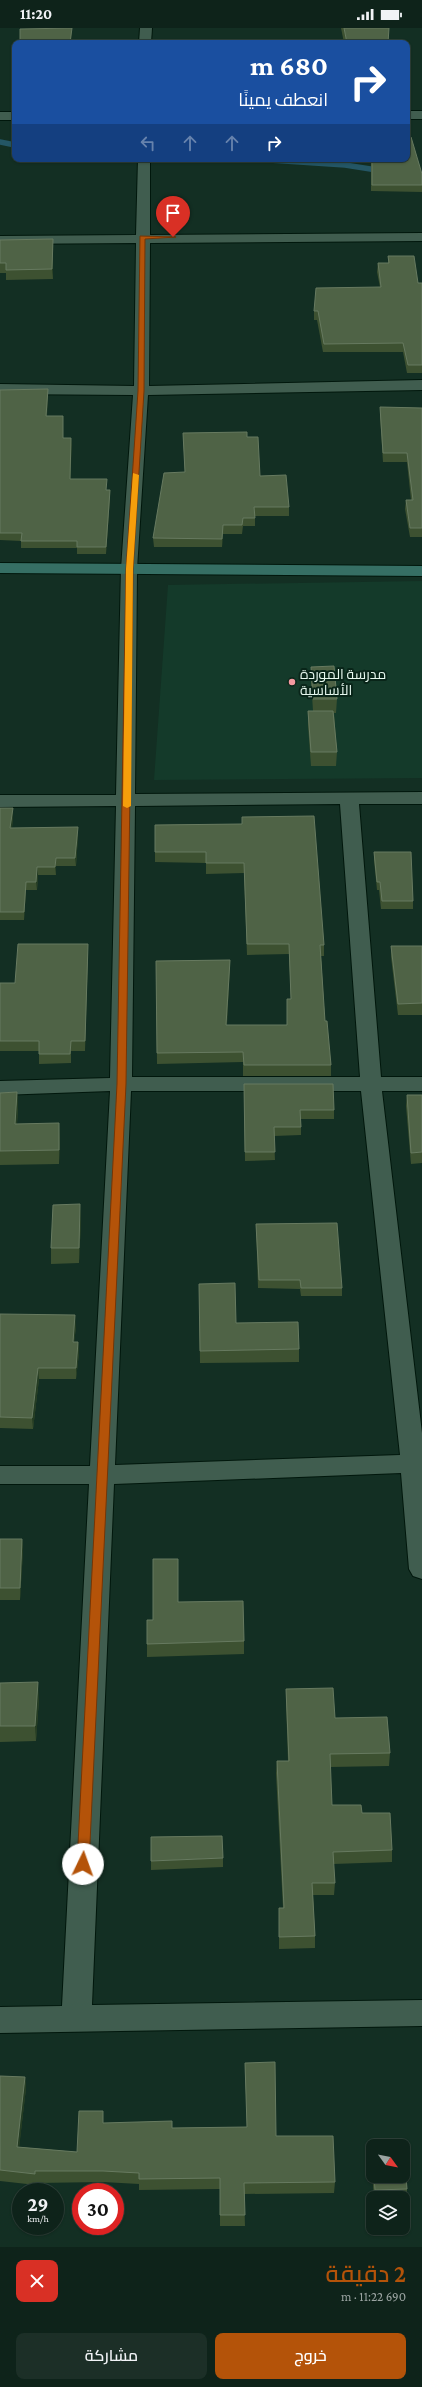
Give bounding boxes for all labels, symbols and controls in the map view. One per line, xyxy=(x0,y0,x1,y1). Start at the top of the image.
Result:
text: 11:20 xyxy=(20,6,52,22)
text: 680 m xyxy=(250,50,328,81)
icon: right xyxy=(342,56,394,108)
text: انعطف يمينًا xyxy=(238,90,328,110)
icon: left xyxy=(137,132,159,154)
icon: ahead xyxy=(179,132,201,154)
icon: ahead xyxy=(221,132,243,154)
icon: right xyxy=(263,132,285,154)
pin xyxy=(156,196,190,237)
icon: arrive xyxy=(162,202,184,224)
place label: مدرسة الموردة الأساسية xyxy=(300,666,386,698)
marker: مدرسة الموردة الأساسية xyxy=(287,677,297,687)
position arrow xyxy=(62,1843,104,1885)
north arrow xyxy=(366,2139,410,2183)
map controls xyxy=(366,2139,410,2235)
speed limit sign: 30 xyxy=(72,2183,124,2235)
button: layers xyxy=(366,2191,410,2235)
text: 29 xyxy=(27,2193,49,2215)
text: km/h xyxy=(27,2213,49,2224)
button: close xyxy=(16,2260,58,2302)
text: 2 دقيقة xyxy=(326,2260,406,2287)
text: 690 m · 11:22 xyxy=(341,2289,406,2304)
button: مشاركة xyxy=(16,2333,207,2379)
button: خروج xyxy=(215,2333,406,2379)

